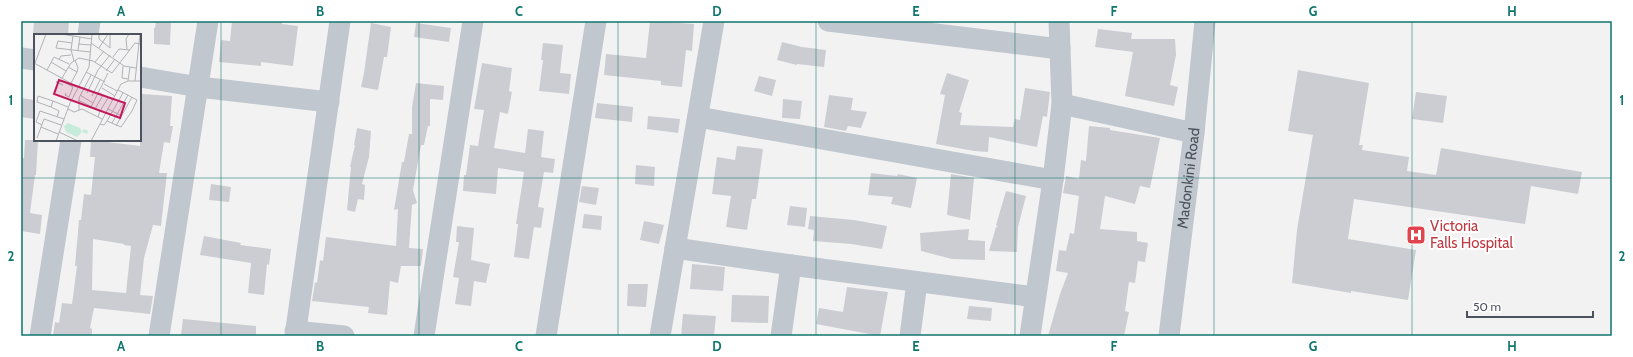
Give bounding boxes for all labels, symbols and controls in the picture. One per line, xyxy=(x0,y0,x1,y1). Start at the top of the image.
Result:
text: A xyxy=(117,3,126,19)
text: B xyxy=(316,3,324,19)
text: C xyxy=(515,3,523,19)
text: D xyxy=(712,3,722,19)
text: E xyxy=(912,3,920,19)
text: F xyxy=(1111,3,1118,19)
text: G xyxy=(1309,3,1318,19)
text: H xyxy=(1507,3,1517,19)
inset map xyxy=(34,34,141,141)
text: 1 xyxy=(9,92,13,108)
text: 1 xyxy=(1620,92,1624,108)
street label: Madonkini Road xyxy=(1173,127,1203,230)
place label: Victoria Falls Hospital xyxy=(1430,217,1513,252)
hospital icon: Victoria Falls Hospital xyxy=(1405,224,1427,246)
text: 2 xyxy=(8,248,15,264)
text: 2 xyxy=(1619,248,1626,264)
scale bar xyxy=(1467,293,1593,319)
text: 50 m xyxy=(1473,299,1501,314)
text: A xyxy=(117,338,126,354)
text: B xyxy=(316,338,324,354)
text: C xyxy=(515,338,523,354)
text: D xyxy=(712,338,722,354)
text: E xyxy=(912,338,920,354)
text: F xyxy=(1111,338,1118,354)
text: G xyxy=(1309,338,1318,354)
text: H xyxy=(1507,338,1517,354)

